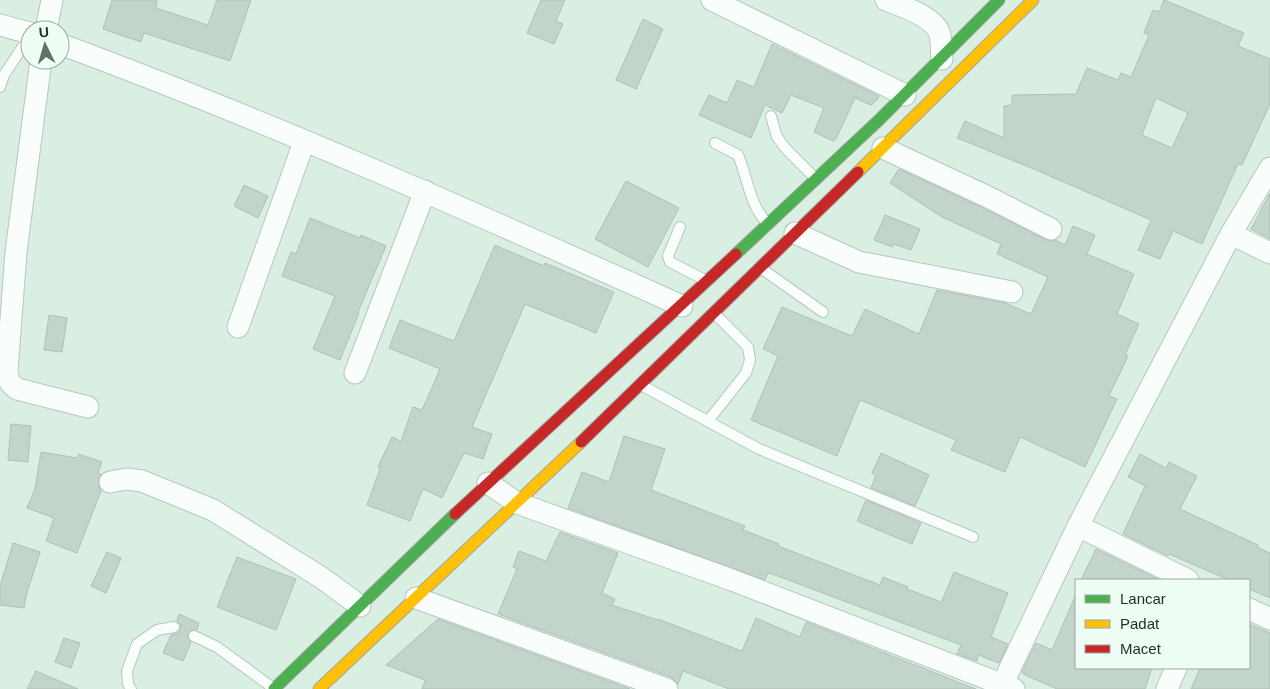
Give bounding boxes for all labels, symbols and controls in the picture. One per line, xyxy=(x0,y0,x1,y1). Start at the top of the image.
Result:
north arrow xyxy=(20,20,70,70)
text: U xyxy=(38,24,50,40)
legend xyxy=(1075,579,1250,669)
text: Lancar xyxy=(1120,590,1166,607)
text: Padat xyxy=(1120,615,1160,632)
text: Macet xyxy=(1120,640,1162,657)

